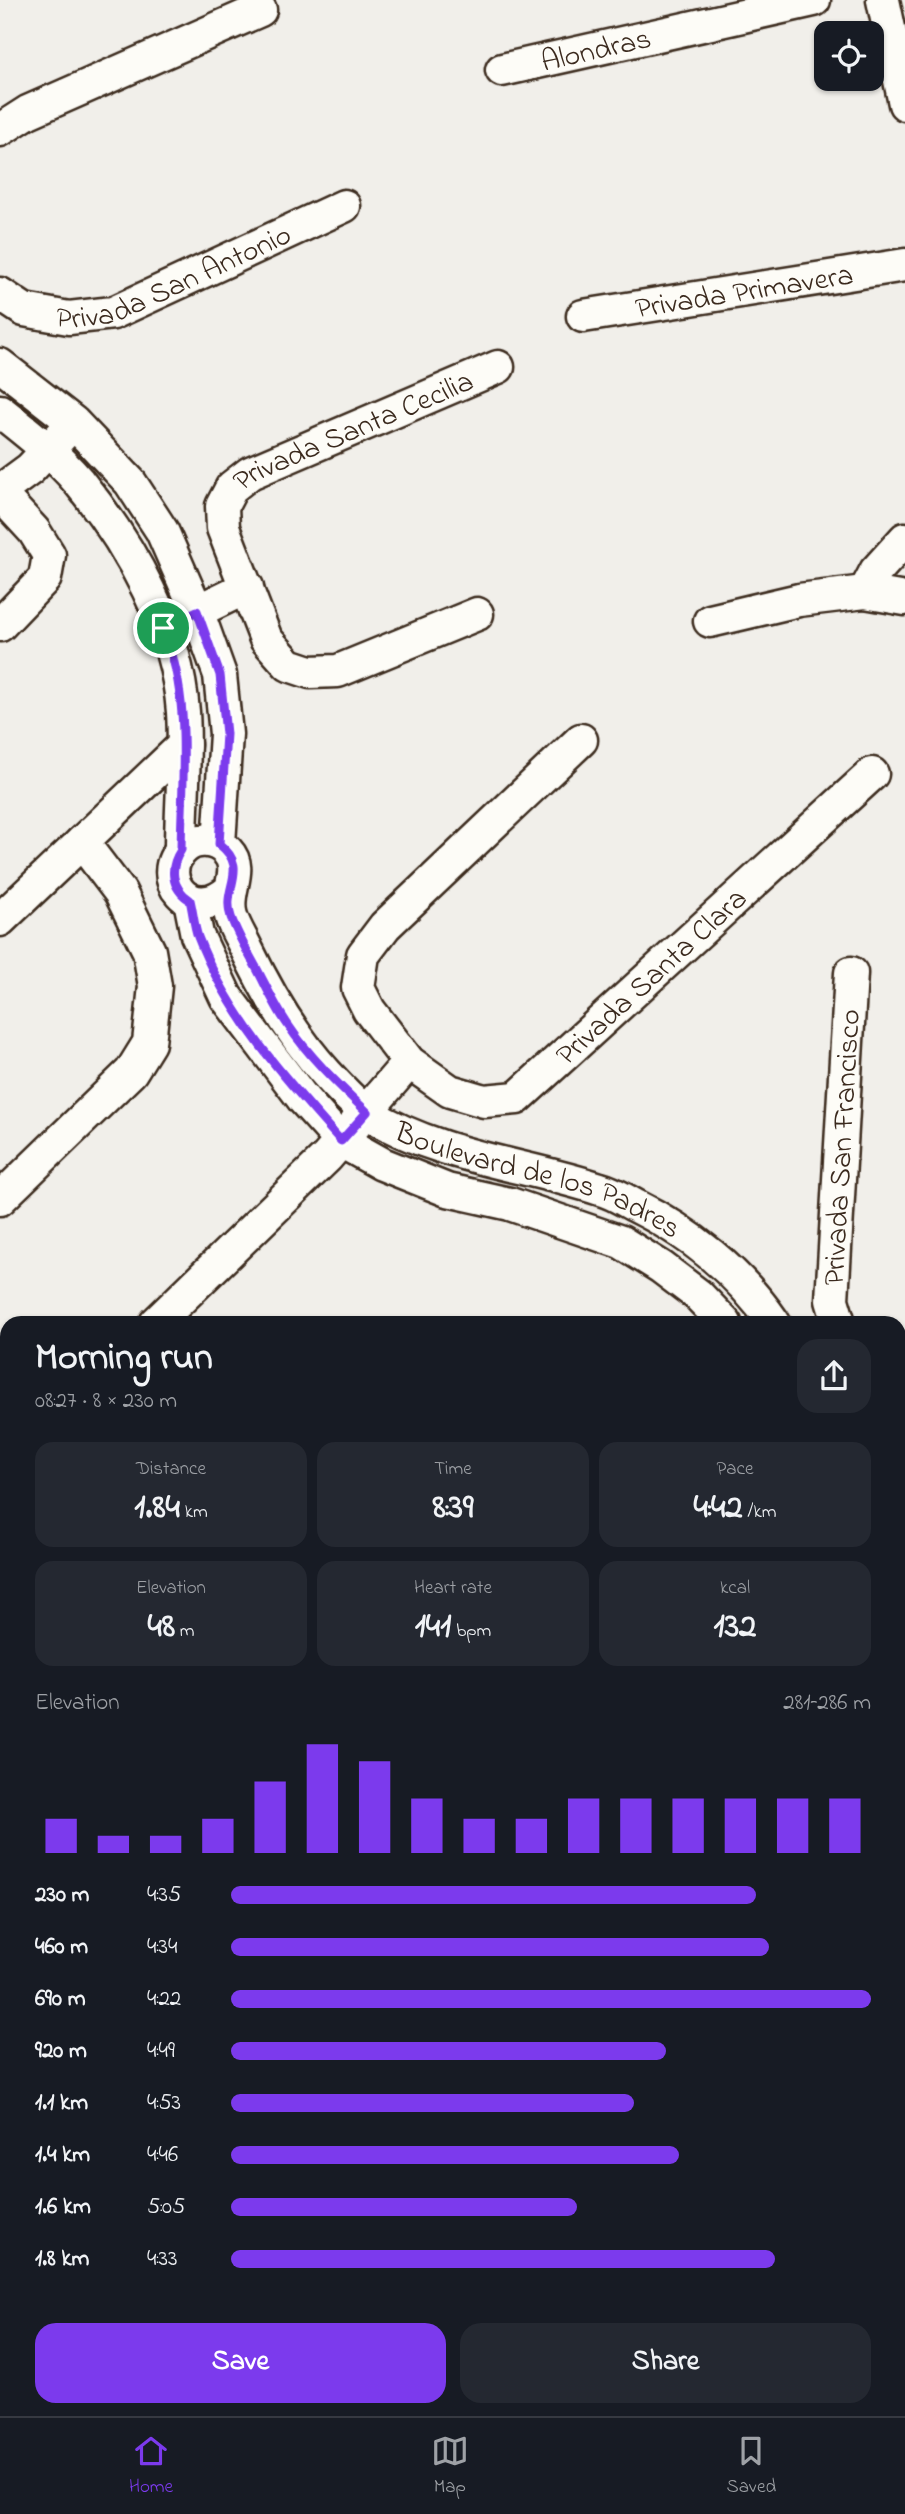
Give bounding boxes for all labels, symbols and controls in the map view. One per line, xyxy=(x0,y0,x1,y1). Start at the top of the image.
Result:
street label: Alondras xyxy=(537,18,656,86)
map controls xyxy=(814,21,884,91)
button: locate xyxy=(814,21,884,91)
street label: Privada San Antonio xyxy=(52,214,299,343)
street label: Privada Primavera xyxy=(632,255,857,332)
street label: Privada Santa Cecilia xyxy=(225,361,481,503)
pin xyxy=(133,598,193,658)
icon: arrive xyxy=(144,609,182,647)
street label: Privada Santa Clara xyxy=(547,879,758,1077)
street label: Privada San Francisco xyxy=(814,1008,874,1287)
street label: Boulevard de los Padres xyxy=(386,1111,689,1252)
text: Morning run xyxy=(35,1331,213,1387)
button: share xyxy=(797,1339,871,1413)
text: 08:27 · 8 × 230 m xyxy=(35,1385,177,1418)
text: Distance xyxy=(136,1456,206,1483)
text: Time xyxy=(434,1456,472,1483)
text: Pace xyxy=(716,1456,754,1483)
text: 1.84 xyxy=(134,1483,180,1534)
text: 8:39 xyxy=(432,1483,474,1534)
text: 4:42 xyxy=(694,1483,743,1534)
text: km xyxy=(180,1499,208,1526)
text: /km xyxy=(743,1499,776,1526)
text: Elevation xyxy=(136,1575,206,1602)
text: Heart rate xyxy=(414,1575,492,1602)
text: kcal xyxy=(720,1575,750,1602)
text: 48 xyxy=(147,1602,175,1653)
text: 141 xyxy=(415,1602,451,1653)
text: 132 xyxy=(714,1602,756,1653)
text: m xyxy=(175,1618,195,1645)
text: bpm xyxy=(451,1618,491,1645)
text: Elevation xyxy=(35,1687,120,1720)
text: 281–286 m xyxy=(783,1687,871,1720)
text: 230 m xyxy=(35,1879,89,1912)
text: 4:35 xyxy=(147,1879,181,1912)
text: 460 m xyxy=(35,1931,88,1964)
text: 4:34 xyxy=(147,1931,177,1964)
text: 690 m xyxy=(35,1983,86,2016)
text: 4:22 xyxy=(147,1983,181,2016)
text: 920 m xyxy=(35,2035,87,2068)
text: 4:49 xyxy=(147,2035,175,2068)
text: 1.1 km xyxy=(35,2087,88,2120)
text: 4:53 xyxy=(147,2087,181,2120)
text: 1.4 km xyxy=(35,2139,90,2172)
text: 4:46 xyxy=(147,2139,178,2172)
text: 1.6 km xyxy=(35,2191,91,2224)
text: 5:05 xyxy=(147,2191,185,2224)
text: 1.8 km xyxy=(35,2243,89,2276)
text: 4:33 xyxy=(147,2243,177,2276)
button: Save xyxy=(35,2323,446,2403)
button: Share xyxy=(460,2323,871,2403)
tab: Home xyxy=(129,2432,173,2501)
tab: Map xyxy=(431,2432,469,2501)
tab: Saved xyxy=(727,2432,776,2501)

